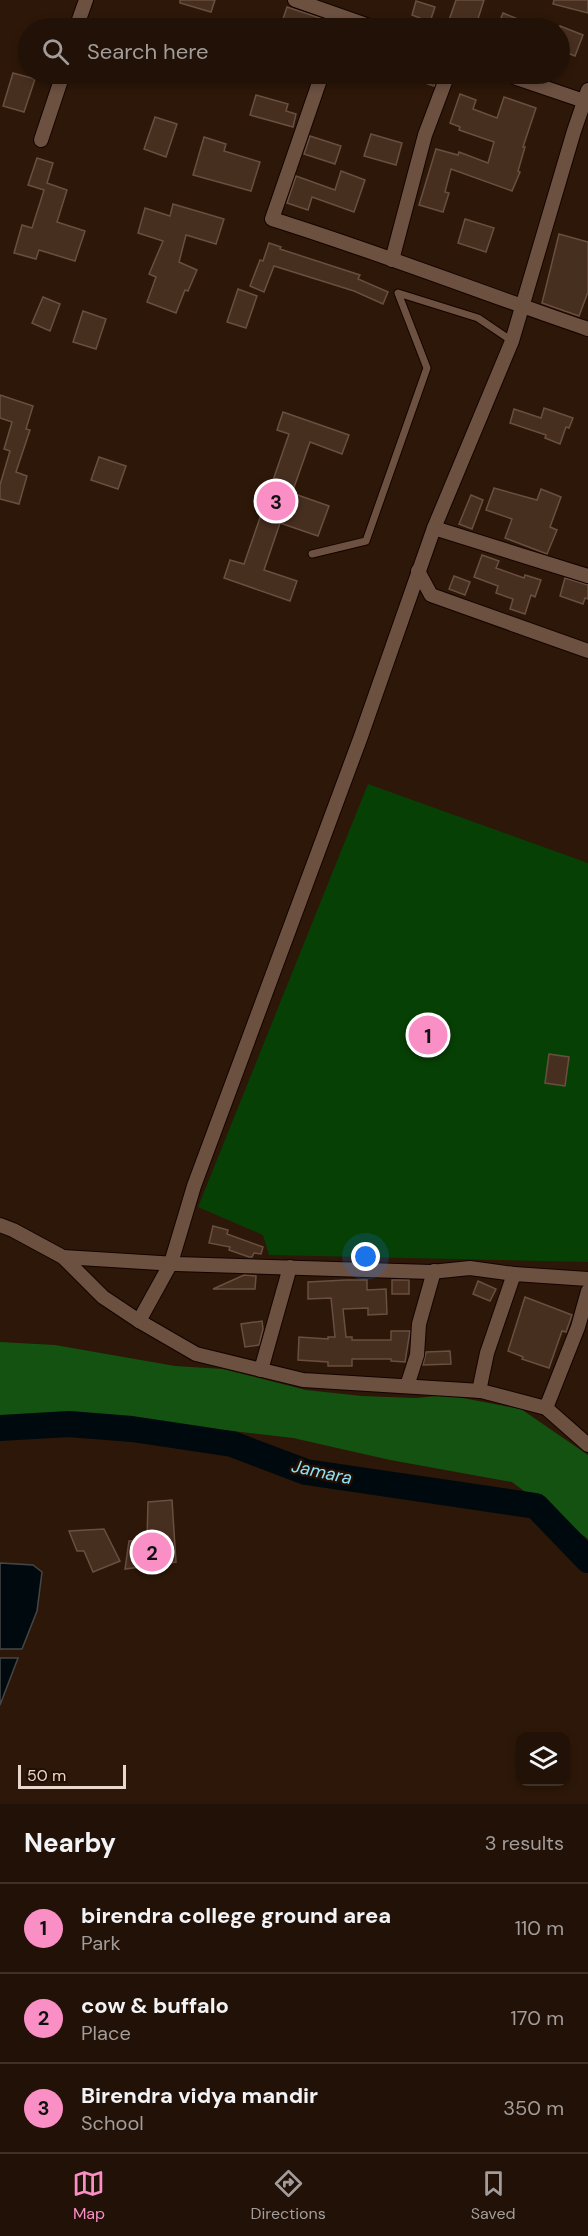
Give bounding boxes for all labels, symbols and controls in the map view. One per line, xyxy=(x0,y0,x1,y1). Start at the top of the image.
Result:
search box xyxy=(18,18,570,84)
icon: search xyxy=(39,35,72,68)
text: Search here xyxy=(87,37,208,66)
pin: 3 xyxy=(256,478,296,524)
pin: 1 xyxy=(408,1012,448,1058)
your location xyxy=(351,1242,380,1271)
water label: Jamara xyxy=(290,1454,354,1490)
pin: 2 xyxy=(132,1530,172,1574)
map controls xyxy=(516,1732,570,1786)
button: layers xyxy=(516,1732,570,1786)
scale bar xyxy=(18,1762,126,1790)
text: 50 m xyxy=(27,1765,66,1786)
text: Nearby xyxy=(24,1826,116,1860)
text: 3 results xyxy=(485,1830,564,1856)
text: birendra college ground area xyxy=(81,1901,391,1930)
text: 1 xyxy=(40,1915,47,1941)
text: 110 m xyxy=(515,1915,564,1941)
text: Park xyxy=(81,1930,121,1956)
text: cow & buffalo xyxy=(81,1991,229,2020)
text: 2 xyxy=(38,2005,49,2031)
text: 170 m xyxy=(511,2005,564,2031)
text: Place xyxy=(81,2020,131,2046)
text: Birendra vidya mandir xyxy=(81,2081,318,2110)
text: 3 xyxy=(37,2095,50,2121)
text: 350 m xyxy=(503,2095,564,2121)
text: School xyxy=(81,2110,144,2136)
tab: Map xyxy=(72,2167,105,2224)
tab: Directions xyxy=(250,2167,326,2224)
tab: Saved xyxy=(471,2167,516,2224)

